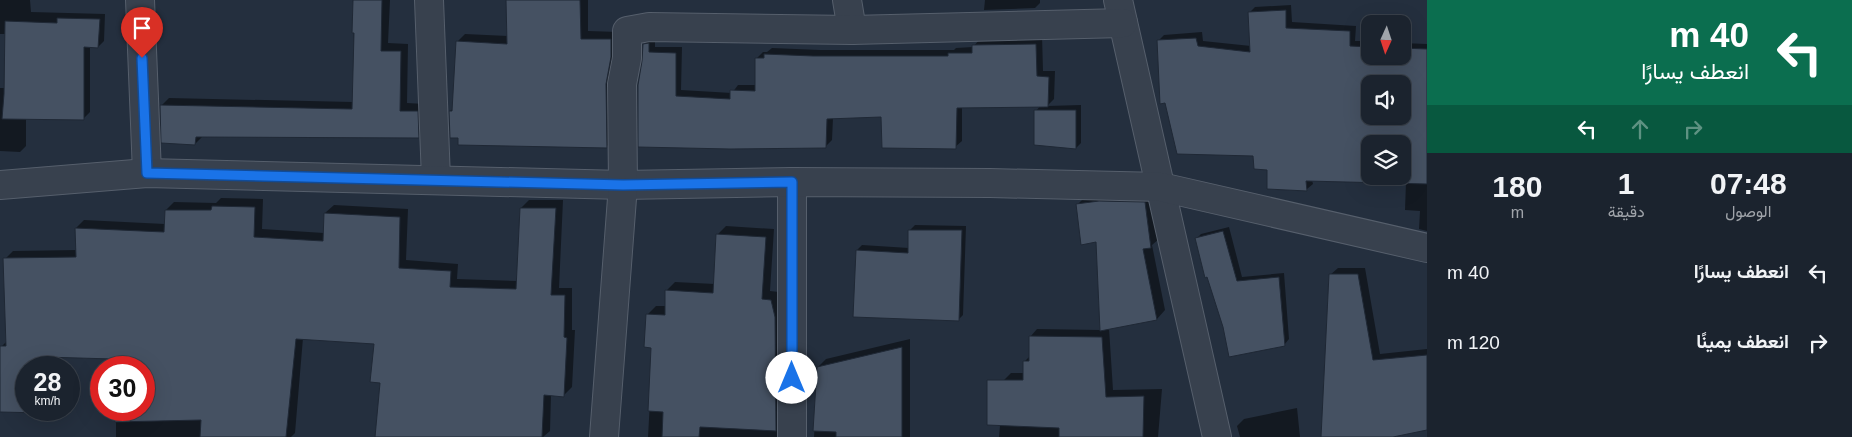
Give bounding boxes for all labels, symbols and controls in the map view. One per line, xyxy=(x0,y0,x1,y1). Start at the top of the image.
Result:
pin xyxy=(121,7,163,58)
icon: arrive xyxy=(128,14,156,42)
north arrow xyxy=(1361,15,1411,65)
map controls xyxy=(1361,15,1411,185)
text: 40 m xyxy=(1669,15,1749,54)
icon: left xyxy=(1767,20,1832,85)
text: انعطف يسارًا xyxy=(1641,59,1749,84)
button: sound xyxy=(1361,75,1411,125)
icon: left xyxy=(1573,115,1601,143)
icon: ahead xyxy=(1626,115,1654,143)
icon: right xyxy=(1679,115,1707,143)
button: layers xyxy=(1361,135,1411,185)
text: 1 xyxy=(1618,167,1635,200)
text: 07:48 xyxy=(1710,167,1787,200)
text: 180 xyxy=(1492,170,1542,203)
text: دقيقة xyxy=(1608,203,1645,220)
text: الوصول xyxy=(1725,203,1771,220)
text: m xyxy=(1511,204,1524,221)
icon: left xyxy=(1804,259,1832,287)
text: انعطف يسارًا xyxy=(1694,261,1789,282)
text: 40 m xyxy=(1447,262,1489,283)
icon: right xyxy=(1804,329,1832,357)
text: انعطف يمينًا xyxy=(1696,331,1789,352)
text: 120 m xyxy=(1447,332,1500,353)
position arrow xyxy=(765,351,817,403)
speed limit sign: 30 xyxy=(90,356,155,421)
text: 28 xyxy=(34,368,61,396)
text: km/h xyxy=(34,394,61,408)

